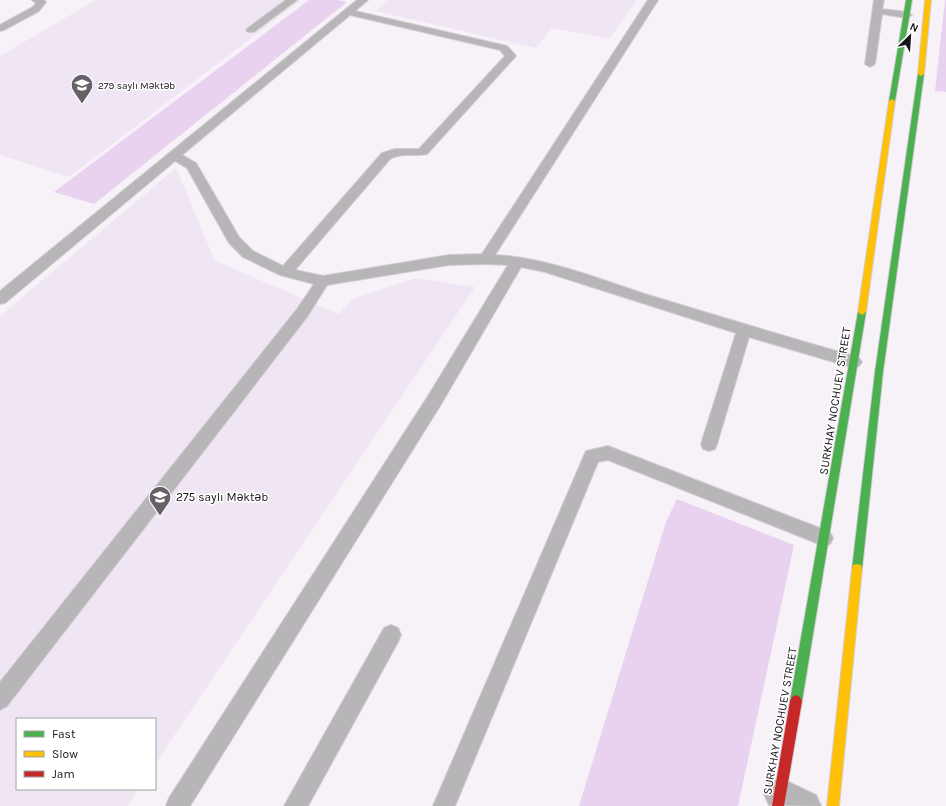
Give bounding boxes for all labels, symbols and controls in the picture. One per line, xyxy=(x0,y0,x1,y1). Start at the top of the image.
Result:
north arrow xyxy=(890,16,930,56)
text: N xyxy=(908,20,920,35)
school or university icon: 279 saylı Məktəb xyxy=(69,72,95,105)
place label: 279 saylı Məktəb xyxy=(98,80,175,92)
street label: SURKHAY NOCHUEV STREET xyxy=(816,326,854,476)
school or university icon: 275 saylı Məktəb xyxy=(147,484,173,517)
place label: 275 saylı Məktəb xyxy=(176,490,268,504)
street label: SURKHAY NOCHUEV STREET xyxy=(760,646,800,796)
legend xyxy=(16,718,156,790)
text: Fast xyxy=(52,727,76,741)
text: Slow xyxy=(52,747,78,761)
text: Jam xyxy=(52,767,75,781)

